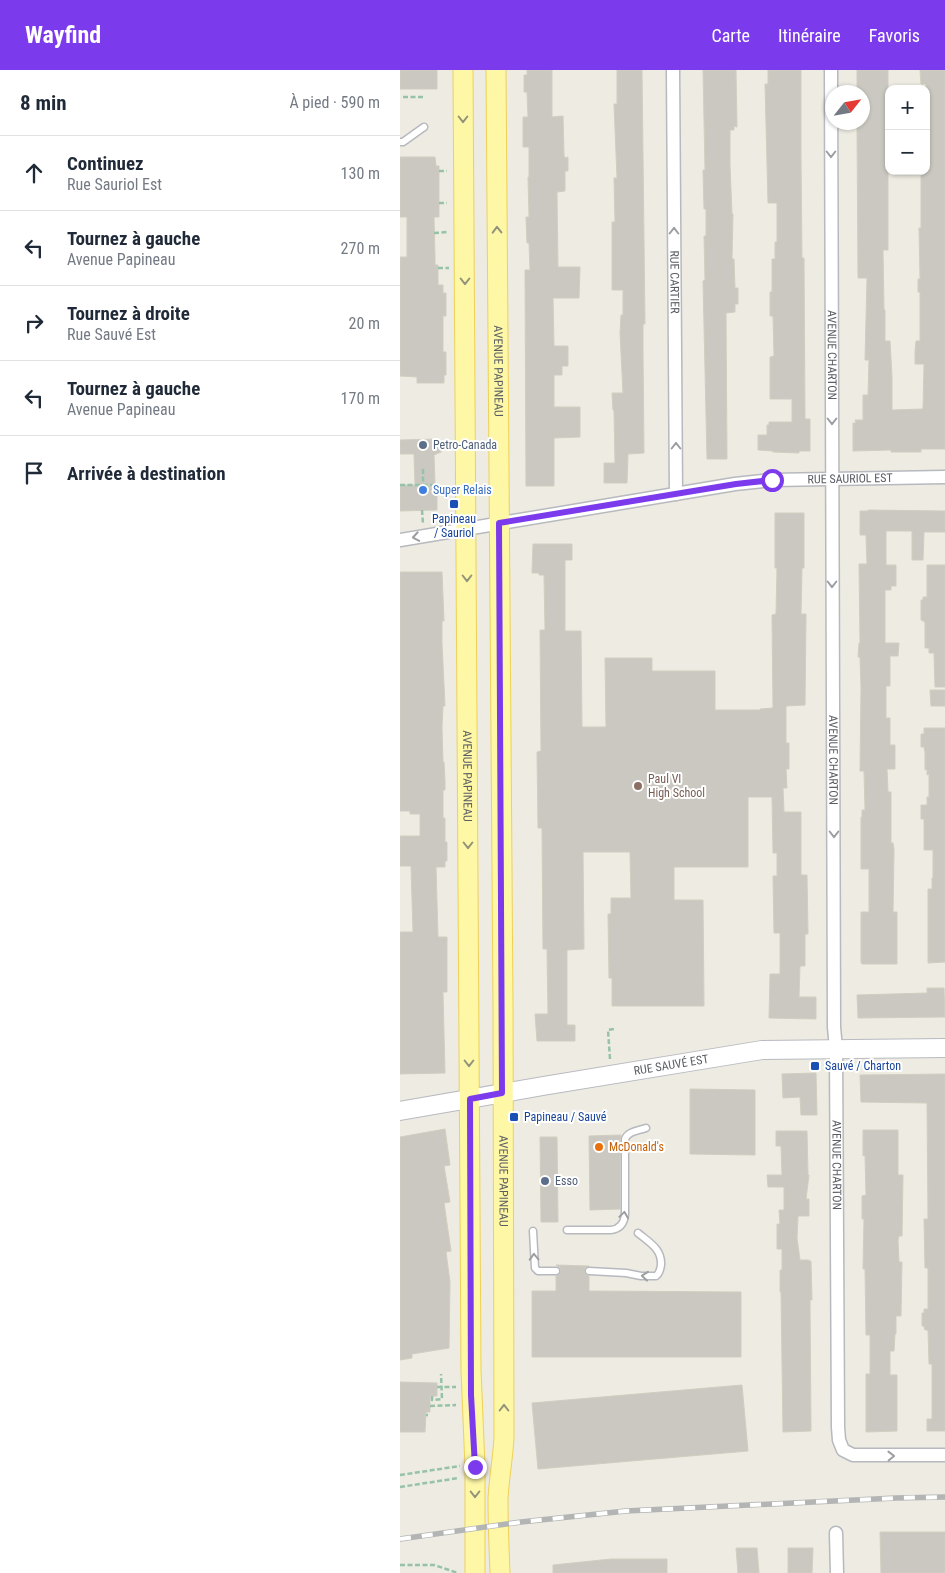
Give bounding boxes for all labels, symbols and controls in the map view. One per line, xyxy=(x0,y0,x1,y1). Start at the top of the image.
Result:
text: Wayfind xyxy=(25,21,101,49)
text: Carte xyxy=(711,25,750,46)
text: Itinéraire xyxy=(778,25,841,46)
text: Favoris xyxy=(869,25,920,46)
north arrow xyxy=(825,85,870,130)
map controls xyxy=(885,85,930,175)
button: + xyxy=(885,85,930,130)
text: 8 min xyxy=(20,91,67,115)
text: À pied · 590 m xyxy=(289,93,380,112)
one-way arrow xyxy=(458,115,468,123)
button: − xyxy=(885,130,930,175)
one-way arrow xyxy=(826,150,836,158)
text: Continuez xyxy=(67,152,144,175)
icon: ahead xyxy=(20,159,48,187)
text: 130 m xyxy=(341,164,380,183)
text: Rue Sauriol Est xyxy=(67,175,162,194)
one-way arrow xyxy=(492,225,502,233)
one-way arrow xyxy=(669,226,679,234)
text: Tournez à gauche xyxy=(67,227,200,250)
icon: left xyxy=(20,234,48,262)
text: 270 m xyxy=(341,239,380,258)
text: Avenue Papineau xyxy=(67,250,175,269)
street label: RUE CARTIER xyxy=(667,250,682,314)
one-way arrow xyxy=(460,278,470,285)
text: Tournez à droite xyxy=(67,302,190,325)
icon: right xyxy=(20,309,48,337)
street label: AVENUE CHARTON xyxy=(825,310,839,400)
text: 20 m xyxy=(348,314,380,333)
text: Rue Sauvé Est xyxy=(67,325,156,344)
street label: AVENUE PAPINEAU xyxy=(491,325,506,417)
text: Tournez à gauche xyxy=(67,377,200,400)
icon: left xyxy=(20,384,48,412)
text: 170 m xyxy=(341,389,380,408)
text: Avenue Papineau xyxy=(67,400,175,419)
one-way arrow xyxy=(827,418,837,425)
place label: Petro-Canada xyxy=(433,438,497,452)
marker: Petro-Canada xyxy=(417,439,429,451)
one-way arrow xyxy=(671,441,681,449)
icon: arrive xyxy=(20,459,48,487)
text: Arrivée à destination xyxy=(67,462,226,485)
route start xyxy=(761,469,784,492)
street label: RUE SAURIOL EST xyxy=(807,471,893,486)
place label: Super Relais xyxy=(433,483,492,497)
marker: Super Relais xyxy=(417,484,429,496)
marker: Papineau / Sauriol xyxy=(448,498,460,510)
place label: Papineau / Sauriol xyxy=(432,512,476,540)
one-way arrow xyxy=(411,531,420,541)
one-way arrow xyxy=(461,574,472,582)
one-way arrow xyxy=(827,580,837,588)
street label: AVENUE CHARTON xyxy=(826,715,840,805)
street label: AVENUE PAPINEAU xyxy=(460,730,475,822)
place label: Paul VI High School xyxy=(648,772,705,800)
marker: Paul VI High School xyxy=(632,780,644,792)
one-way arrow xyxy=(828,830,839,838)
one-way arrow xyxy=(463,842,473,849)
street label: RUE SAUVÉ EST xyxy=(633,1052,710,1078)
place label: Sauvé / Charton xyxy=(825,1059,901,1073)
one-way arrow xyxy=(464,1060,474,1067)
marker: Sauvé / Charton xyxy=(809,1060,821,1072)
place label: Papineau / Sauvé xyxy=(524,1110,607,1124)
marker: Papineau / Sauvé xyxy=(508,1111,520,1123)
street label: AVENUE CHARTON xyxy=(829,1120,844,1210)
street label: AVENUE PAPINEAU xyxy=(496,1135,511,1227)
place label: McDonald's xyxy=(609,1140,664,1154)
marker: McDonald's xyxy=(593,1141,605,1153)
place label: Esso xyxy=(555,1174,578,1188)
marker: Esso xyxy=(539,1175,551,1187)
one-way arrow xyxy=(618,1211,628,1220)
one-way arrow xyxy=(529,1252,539,1260)
one-way arrow xyxy=(640,1271,648,1282)
one-way arrow xyxy=(499,1404,509,1412)
one-way arrow xyxy=(887,1450,895,1461)
route end xyxy=(464,1456,487,1479)
one-way arrow xyxy=(470,1490,480,1498)

